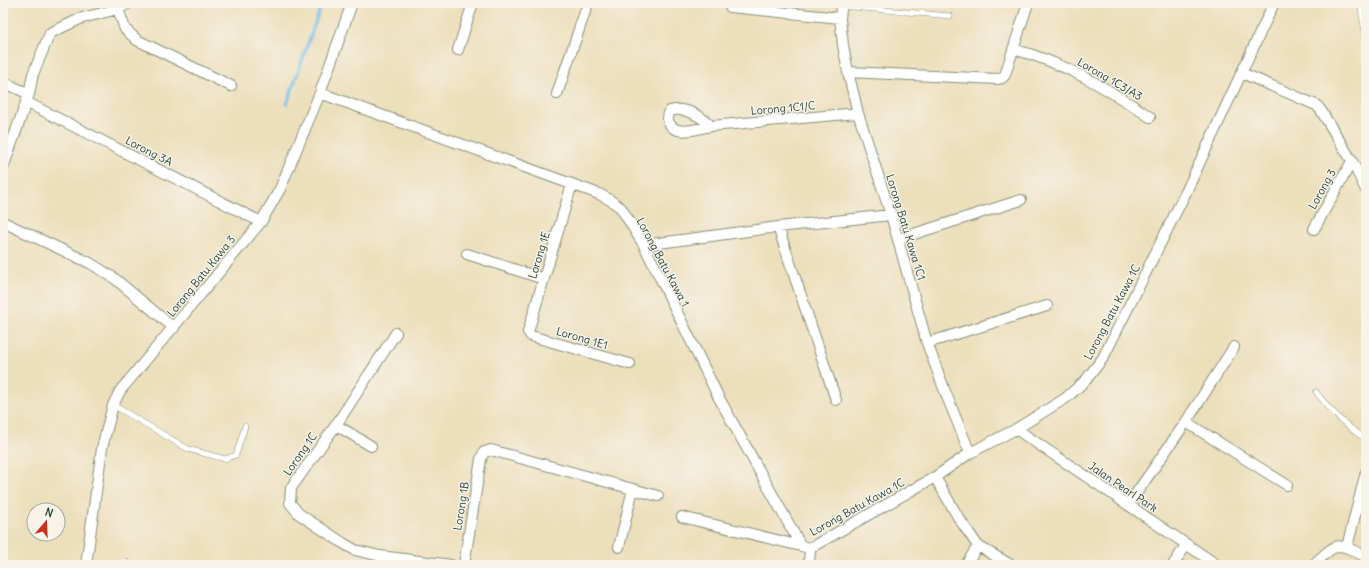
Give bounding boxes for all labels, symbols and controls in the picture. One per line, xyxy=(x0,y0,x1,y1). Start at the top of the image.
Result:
street label: Lorong 1C3/A3 xyxy=(1075,55,1145,103)
street label: Lorong 1C1/C xyxy=(750,98,816,118)
street label: Lorong 3A xyxy=(123,133,175,169)
street label: Lorong 3 xyxy=(1305,166,1339,212)
street label: Lorong Batu Kawa 1C1 xyxy=(883,172,929,282)
street label: Lorong Batu Kawa 1 xyxy=(634,215,692,309)
street label: Lorong 1E xyxy=(525,230,553,280)
street label: Lorong Batu Kawa 3 xyxy=(164,232,238,320)
street label: Lorong Batu Kawa 1C xyxy=(1081,262,1143,362)
street label: Lorong 1E1 xyxy=(555,324,609,352)
street label: Lorong 1C xyxy=(280,430,320,478)
street label: Jalan Pearl Park xyxy=(1086,459,1161,515)
street label: Lorong Batu Kawa 1C xyxy=(807,475,907,539)
street label: Lorong 1B xyxy=(450,481,472,531)
north arrow xyxy=(26,502,66,542)
text: N xyxy=(43,505,55,520)

